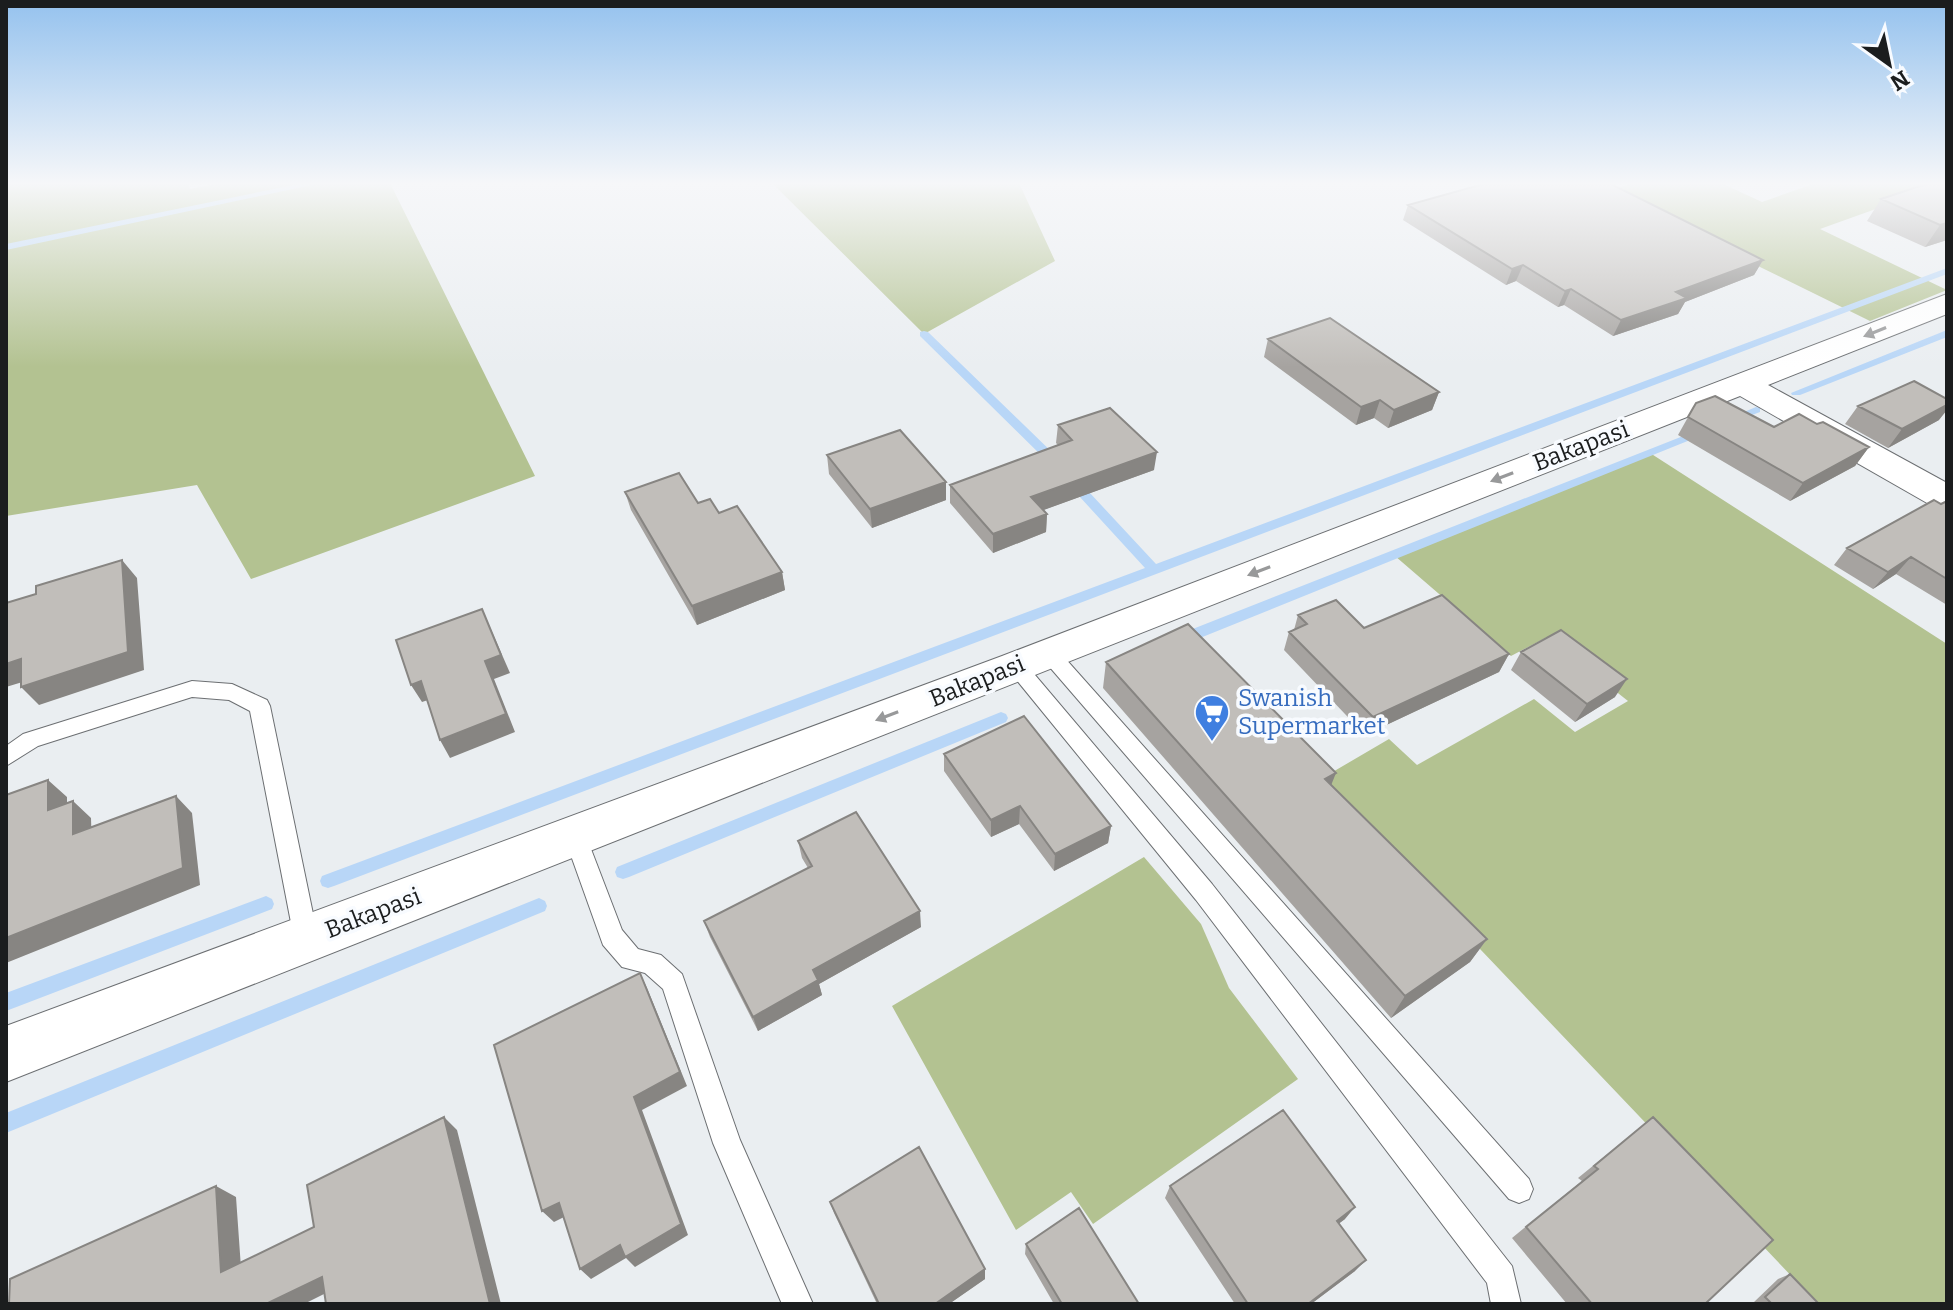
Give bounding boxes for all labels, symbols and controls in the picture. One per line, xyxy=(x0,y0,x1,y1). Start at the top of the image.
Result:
north arrow xyxy=(1849,24,1929,104)
text: N xyxy=(1885,64,1914,96)
one-way arrow xyxy=(1863,325,1887,338)
street label: Bakapasi xyxy=(1529,415,1633,477)
one-way arrow xyxy=(1490,471,1514,484)
one-way arrow xyxy=(1247,564,1271,577)
street label: Bakapasi xyxy=(925,649,1029,713)
place label: Swanish Supermarket xyxy=(1238,684,1386,740)
supermarket icon: Swanish Supermarket xyxy=(1193,693,1231,743)
one-way arrow xyxy=(875,710,899,723)
street label: Bakapasi xyxy=(321,882,425,944)

